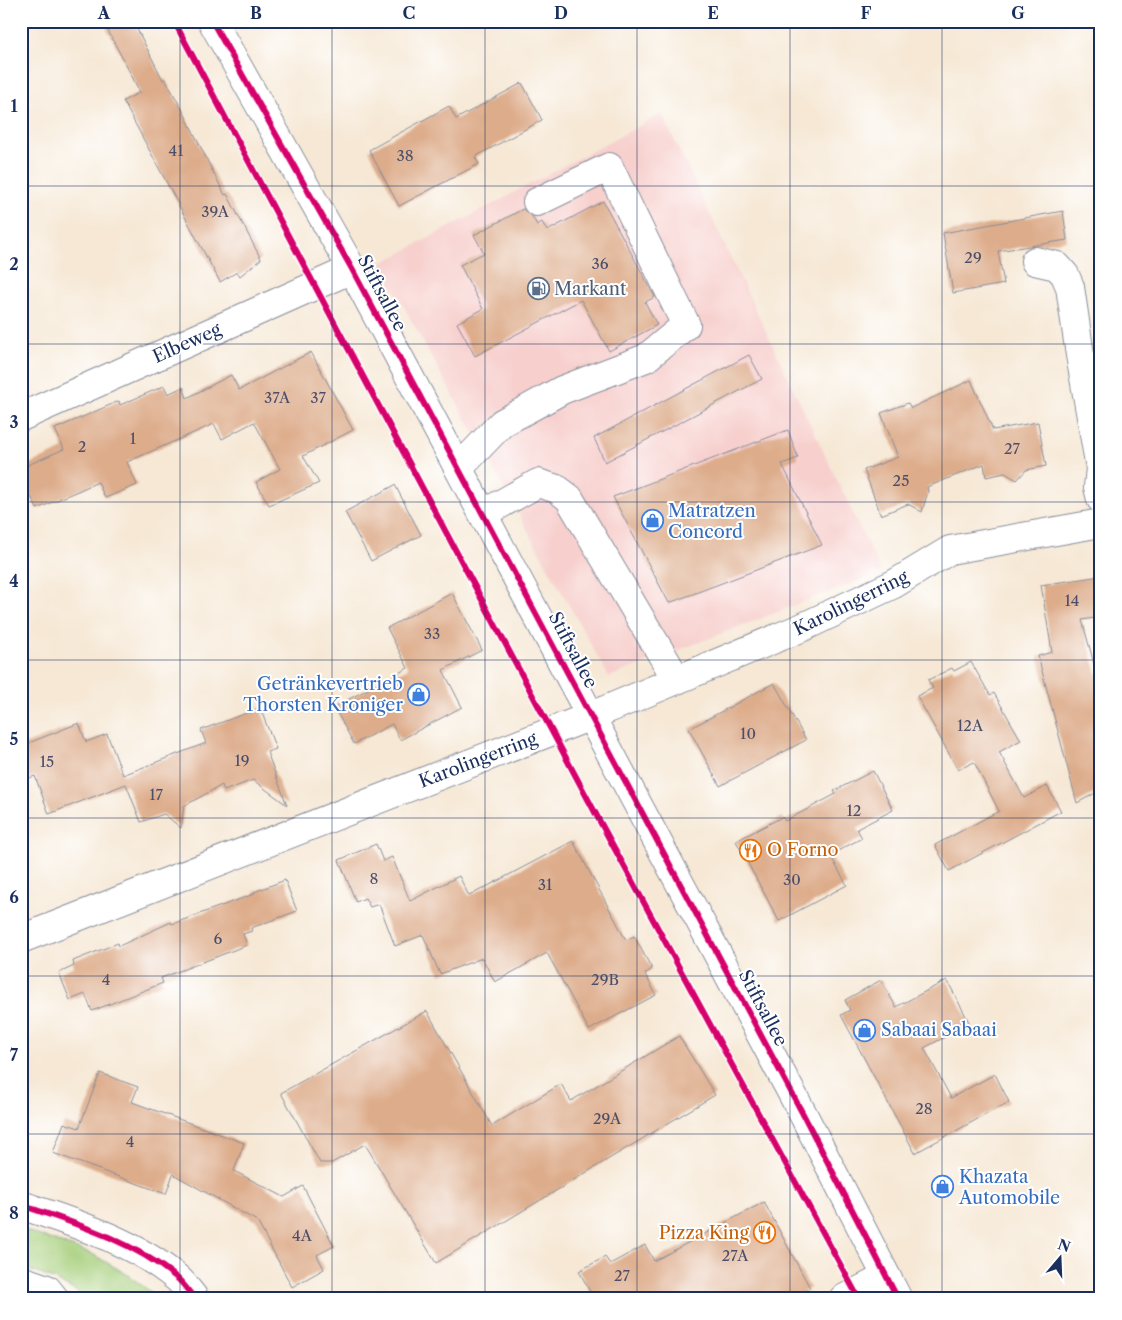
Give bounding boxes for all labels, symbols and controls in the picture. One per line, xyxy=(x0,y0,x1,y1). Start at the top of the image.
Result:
text: A xyxy=(97,3,111,23)
text: B xyxy=(250,3,262,23)
text: C xyxy=(403,3,415,23)
text: D xyxy=(554,3,568,23)
text: E xyxy=(707,3,719,23)
text: F xyxy=(861,3,872,23)
text: G xyxy=(1011,3,1025,23)
text: 1 xyxy=(10,96,18,116)
house number: 41 xyxy=(169,141,184,160)
house number: 38 xyxy=(396,146,414,165)
house number: 39A xyxy=(201,202,230,221)
house number: 29 xyxy=(964,248,982,267)
street label: Stiftsallee xyxy=(353,251,411,335)
text: 2 xyxy=(9,254,19,274)
house number: 36 xyxy=(591,254,609,273)
fuel station icon: Markant xyxy=(526,277,550,301)
place label: Markant xyxy=(554,278,627,300)
street label: Elbeweg xyxy=(149,318,225,368)
house number: 37A xyxy=(264,388,291,407)
house number: 37 xyxy=(310,388,326,407)
text: 3 xyxy=(9,412,19,432)
house number: 1 xyxy=(130,429,137,448)
house number: 2 xyxy=(78,437,86,456)
house number: 27 xyxy=(1004,439,1021,458)
house number: 25 xyxy=(893,471,909,490)
place label: Matratzen Concord xyxy=(668,500,756,543)
shop icon: Matratzen Concord xyxy=(640,509,664,533)
street label: Karolingerring xyxy=(790,566,912,640)
text: 4 xyxy=(9,571,19,591)
house number: 14 xyxy=(1065,591,1079,610)
street label: Stiftsallee xyxy=(544,608,602,692)
house number: 33 xyxy=(424,624,440,643)
place label: Getränkevertrieb Thorsten Kroniger xyxy=(243,673,403,716)
shop icon: Getränkevertrieb Thorsten Kroniger xyxy=(407,682,431,706)
house number: 12A xyxy=(957,716,984,735)
house number: 10 xyxy=(740,724,756,743)
street label: Karolingerring xyxy=(416,727,541,793)
text: 5 xyxy=(10,729,19,749)
house number: 19 xyxy=(234,751,250,770)
house number: 15 xyxy=(40,752,54,771)
house number: 17 xyxy=(149,785,163,804)
house number: 12 xyxy=(847,801,861,820)
restaurant icon: O Forno xyxy=(739,838,763,862)
place label: O Forno xyxy=(767,839,839,861)
house number: 8 xyxy=(370,869,379,888)
house number: 30 xyxy=(783,870,801,889)
house number: 31 xyxy=(538,875,553,894)
text: 6 xyxy=(9,887,19,907)
house number: 6 xyxy=(214,929,223,948)
street label: Stiftsallee xyxy=(734,966,792,1050)
house number: 4 xyxy=(102,970,110,989)
house number: 29B xyxy=(591,970,619,989)
shop icon: Sabaai Sabaai xyxy=(853,1018,877,1042)
place label: Sabaai Sabaai xyxy=(881,1019,997,1041)
text: 7 xyxy=(10,1045,19,1065)
house number: 28 xyxy=(915,1099,933,1118)
house number: 29A xyxy=(593,1109,622,1128)
house number: 4 xyxy=(126,1132,134,1151)
place label: Khazata Automobile xyxy=(958,1166,1060,1209)
shop icon: Khazata Automobile xyxy=(931,1175,955,1199)
text: 8 xyxy=(9,1203,19,1223)
restaurant icon: Pizza King xyxy=(753,1221,777,1245)
place label: Pizza King xyxy=(659,1222,749,1244)
house number: 4A xyxy=(292,1226,313,1245)
north arrow xyxy=(1034,1232,1084,1282)
text: N xyxy=(1056,1235,1073,1256)
house number: 27A xyxy=(722,1246,749,1265)
house number: 27 xyxy=(614,1266,631,1285)

